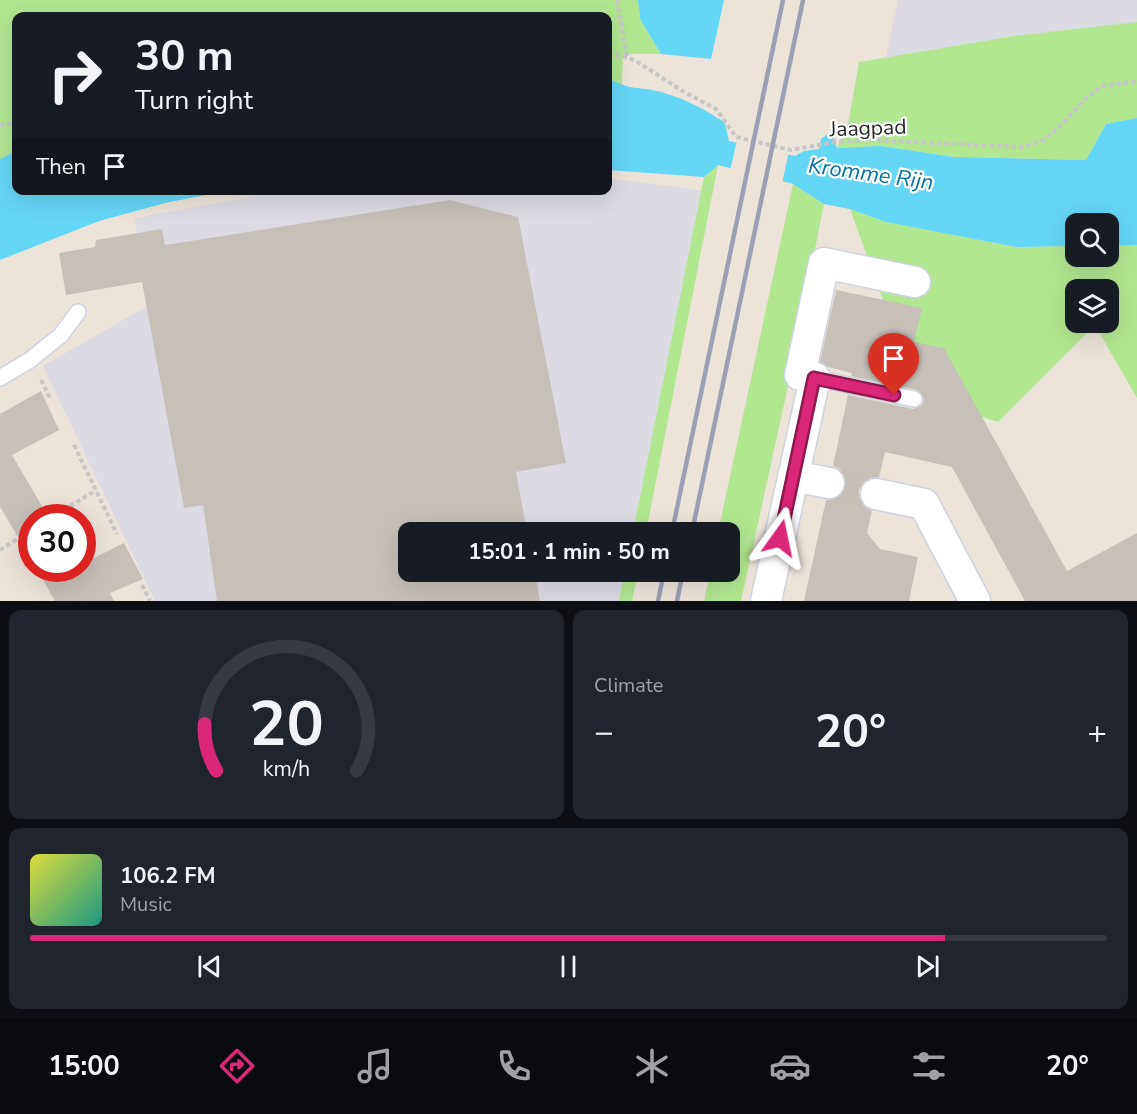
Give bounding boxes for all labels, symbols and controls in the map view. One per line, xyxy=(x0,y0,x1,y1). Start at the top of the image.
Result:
text: 30 m xyxy=(135,28,234,85)
icon: right xyxy=(36,36,114,114)
text: Turn right xyxy=(135,82,253,119)
street label: Jaagpad xyxy=(828,113,907,143)
icon: arrive xyxy=(98,150,131,183)
water label: Kromme Rijn xyxy=(806,150,935,198)
text: Then xyxy=(36,152,86,182)
map controls xyxy=(1065,213,1119,333)
button: search xyxy=(1065,213,1119,267)
button: layers xyxy=(1065,279,1119,333)
pin xyxy=(868,333,919,395)
icon: arrive xyxy=(877,342,910,375)
speed limit sign: 30 xyxy=(18,504,96,582)
position arrow xyxy=(748,506,812,570)
text: 15:01 · 1 min · 50 m xyxy=(468,537,670,567)
text: Climate xyxy=(594,672,663,699)
text: 20 xyxy=(249,682,324,767)
text: 20° xyxy=(815,702,886,763)
text: − xyxy=(594,710,614,755)
text: + xyxy=(1087,710,1107,755)
text: km/h xyxy=(263,755,310,785)
text: 106.2 FM xyxy=(120,861,216,891)
text: Music xyxy=(120,891,172,918)
icon: previous xyxy=(193,950,226,983)
icon: pause xyxy=(552,950,585,983)
icon: next xyxy=(911,950,944,983)
icon: directions xyxy=(216,1045,258,1087)
icon: music xyxy=(354,1045,396,1087)
icon: phone xyxy=(493,1045,535,1087)
icon: climate xyxy=(631,1045,673,1087)
icon: car xyxy=(769,1045,811,1087)
icon: filters xyxy=(908,1045,950,1087)
text: 15:00 xyxy=(48,1048,120,1085)
text: 20° xyxy=(1046,1048,1089,1085)

